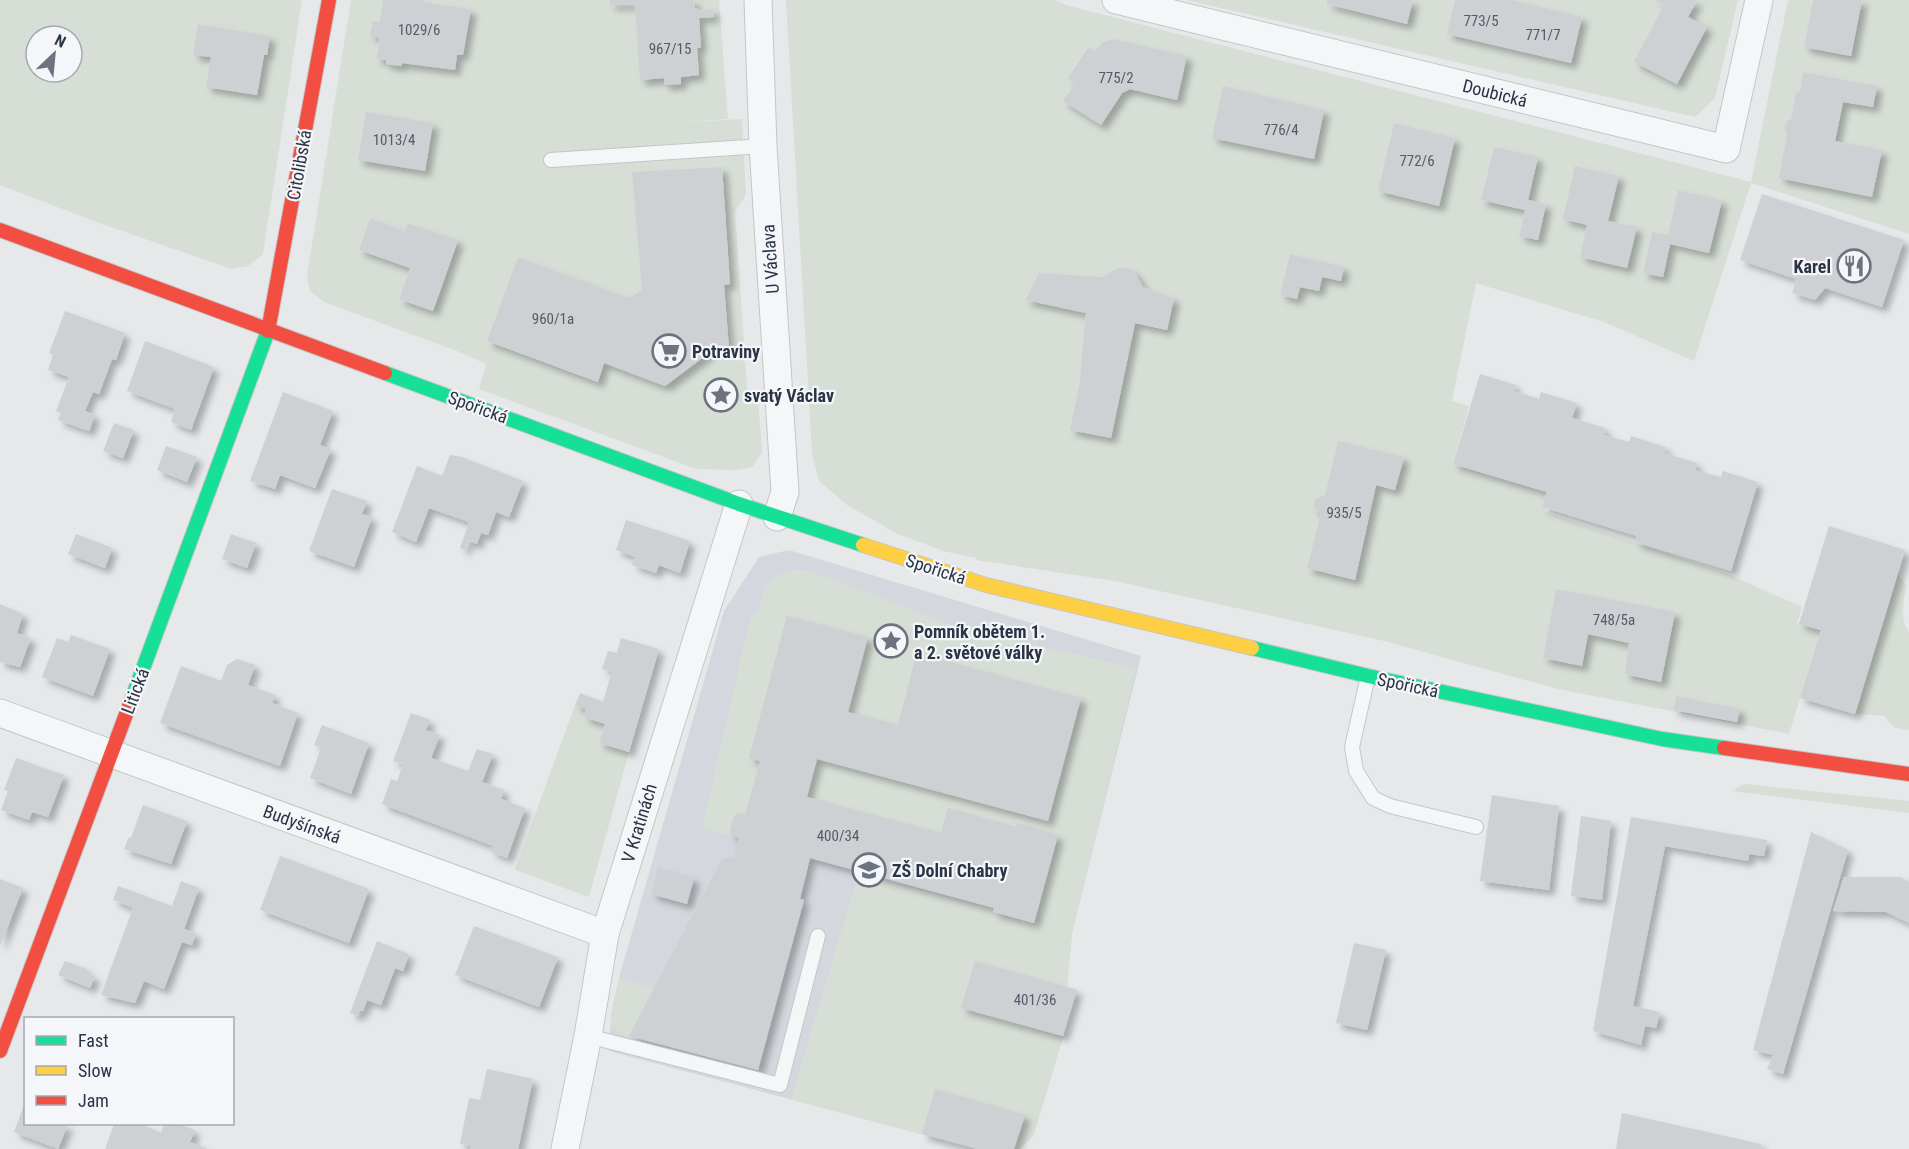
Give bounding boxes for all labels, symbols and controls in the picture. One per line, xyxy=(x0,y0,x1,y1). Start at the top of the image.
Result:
house number: 773/5 xyxy=(1463,12,1499,30)
house number: 1029/6 xyxy=(398,21,440,39)
north arrow xyxy=(24,24,84,84)
house number: 771/7 xyxy=(1525,26,1561,44)
text: N xyxy=(52,30,69,52)
house number: 967/15 xyxy=(649,40,691,58)
house number: 775/2 xyxy=(1098,69,1134,87)
street label: Doubická xyxy=(1460,75,1530,111)
house number: 776/4 xyxy=(1263,121,1299,139)
street label: Citolibská xyxy=(283,128,315,202)
house number: 1013/4 xyxy=(373,131,415,149)
house number: 772/6 xyxy=(1399,152,1435,170)
street label: U Václava xyxy=(757,224,783,294)
restaurant icon: Karel xyxy=(1836,248,1872,284)
place label: Karel xyxy=(1794,256,1831,277)
house number: 960/1a xyxy=(532,310,574,328)
supermarket icon: Potraviny xyxy=(651,333,687,369)
place label: Potraviny xyxy=(692,341,760,362)
place icon: svatý Václav xyxy=(703,377,739,413)
place label: svatý Václav xyxy=(744,385,834,406)
street label: Spořická xyxy=(445,387,511,427)
house number: 935/5 xyxy=(1326,504,1362,522)
street label: Spořická xyxy=(903,549,969,589)
house number: 748/5a xyxy=(1593,611,1635,629)
place label: Pomník obětem 1. a 2. světové války xyxy=(914,621,1045,663)
place icon: Pomník obětem 1. a 2. světové války xyxy=(873,623,909,659)
street label: Litická xyxy=(117,665,153,717)
street label: Spořická xyxy=(1376,668,1440,702)
street label: V Kratinách xyxy=(617,781,661,865)
street label: Budyšínská xyxy=(260,800,344,848)
house number: 400/34 xyxy=(817,827,859,845)
school or university icon: ZŠ Dolní Chabry xyxy=(851,852,887,888)
place label: ZŠ Dolní Chabry xyxy=(892,860,1007,881)
house number: 401/36 xyxy=(1014,991,1056,1009)
legend xyxy=(24,1017,234,1125)
text: Fast xyxy=(78,1030,109,1051)
text: Slow xyxy=(78,1060,113,1081)
text: Jam xyxy=(78,1090,109,1111)

